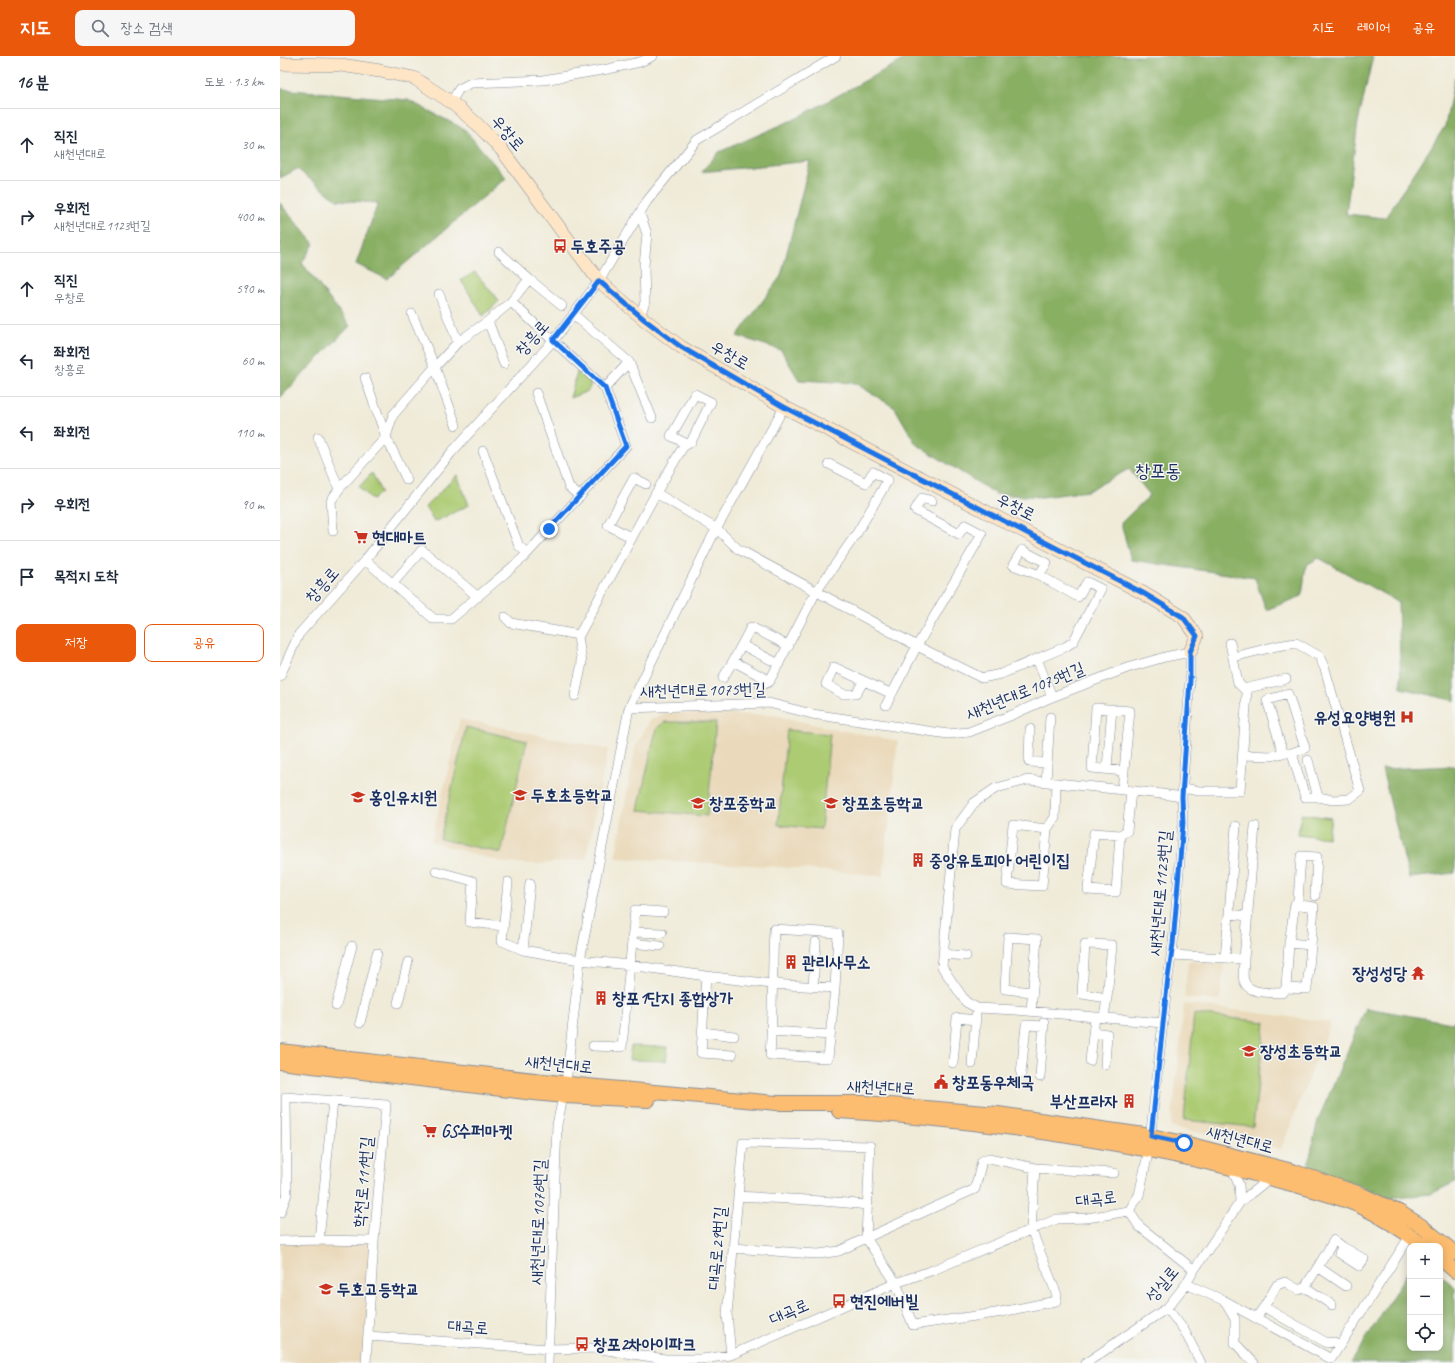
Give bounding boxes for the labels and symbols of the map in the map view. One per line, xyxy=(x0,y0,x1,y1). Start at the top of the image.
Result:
street label: 우창로 xyxy=(487,111,529,155)
place label: 두호주공 xyxy=(571,236,626,257)
bus stop icon: 두호주공 xyxy=(552,238,568,254)
street label: 창흥로 xyxy=(511,316,553,360)
street label: 우창로 xyxy=(707,336,753,374)
district label: 창포동 xyxy=(1135,459,1181,483)
street label: 우창로 xyxy=(993,488,1039,526)
route end xyxy=(540,520,558,538)
place label: 현대마트 xyxy=(372,527,427,548)
supermarket icon: 현대마트 xyxy=(353,529,369,545)
street label: 창흥로 xyxy=(301,563,343,607)
street label: 새천년대로1075번길 xyxy=(962,657,1088,724)
street label: 새천년대로1075번길 xyxy=(640,678,767,702)
place label: 유성요양병원 xyxy=(1314,707,1396,728)
hospital icon: 유성요양병원 xyxy=(1399,709,1415,725)
place label: 두호초등학교 xyxy=(531,785,613,806)
place label: 홍인유치원 xyxy=(369,787,437,808)
school or university icon: 두호초등학교 xyxy=(512,787,528,803)
school or university icon: 홍인유치원 xyxy=(350,789,366,805)
place label: 창포중학교 xyxy=(709,793,777,814)
place label: 창포초등학교 xyxy=(842,793,924,814)
school or university icon: 창포중학교 xyxy=(690,795,706,811)
school or university icon: 창포초등학교 xyxy=(823,795,839,811)
street label: 새천년대로1123번길 xyxy=(1144,829,1176,957)
place label: 중앙유토피아 어린이집 xyxy=(929,850,1070,871)
building icon: 중앙유토피아 어린이집 xyxy=(910,852,926,868)
place label: 관리사무소 xyxy=(802,952,871,973)
building icon: 관리사무소 xyxy=(783,954,799,970)
place label: 장성성당 xyxy=(1352,963,1407,984)
temple icon: 장성성당 xyxy=(1410,965,1426,981)
place label: 창포1단지 종합상가 xyxy=(612,988,734,1009)
building icon: 창포1단지 종합상가 xyxy=(593,990,609,1006)
place label: 장성초등학교 xyxy=(1260,1041,1342,1062)
school or university icon: 장성초등학교 xyxy=(1241,1043,1257,1059)
street label: 새천년대로 xyxy=(524,1050,594,1078)
place label: 창포동우체국 xyxy=(952,1072,1034,1093)
public building icon: 창포동우체국 xyxy=(933,1074,949,1090)
street label: 새천년대로 xyxy=(846,1075,916,1099)
place label: 부산프라자 xyxy=(1050,1091,1118,1112)
building icon: 부산프라자 xyxy=(1121,1093,1137,1109)
street label: 새천년대로 xyxy=(1204,1120,1276,1158)
place label: GS수퍼마켓 xyxy=(441,1121,513,1142)
supermarket icon: GS수퍼마켓 xyxy=(422,1123,438,1139)
route start xyxy=(1175,1134,1193,1152)
street label: 학전로111번길 xyxy=(349,1135,377,1228)
street label: 새천년대로1076번길 xyxy=(525,1158,551,1286)
street label: 대곡로 xyxy=(1074,1186,1118,1212)
street label: 대곡로29번길 xyxy=(703,1205,731,1291)
street label: 성실로 xyxy=(1141,1262,1183,1306)
place label: 두호고등학교 xyxy=(337,1279,419,1300)
school or university icon: 두호고등학교 xyxy=(318,1281,334,1297)
place label: 현진에버빌 xyxy=(850,1291,920,1312)
bus stop icon: 현진에버빌 xyxy=(831,1293,847,1309)
street label: 대곡로 xyxy=(766,1294,812,1330)
street label: 대곡로 xyxy=(447,1315,489,1339)
place label: 창포2차아이파크 xyxy=(593,1334,696,1355)
bus stop icon: 창포2차아이파크 xyxy=(574,1336,590,1352)

